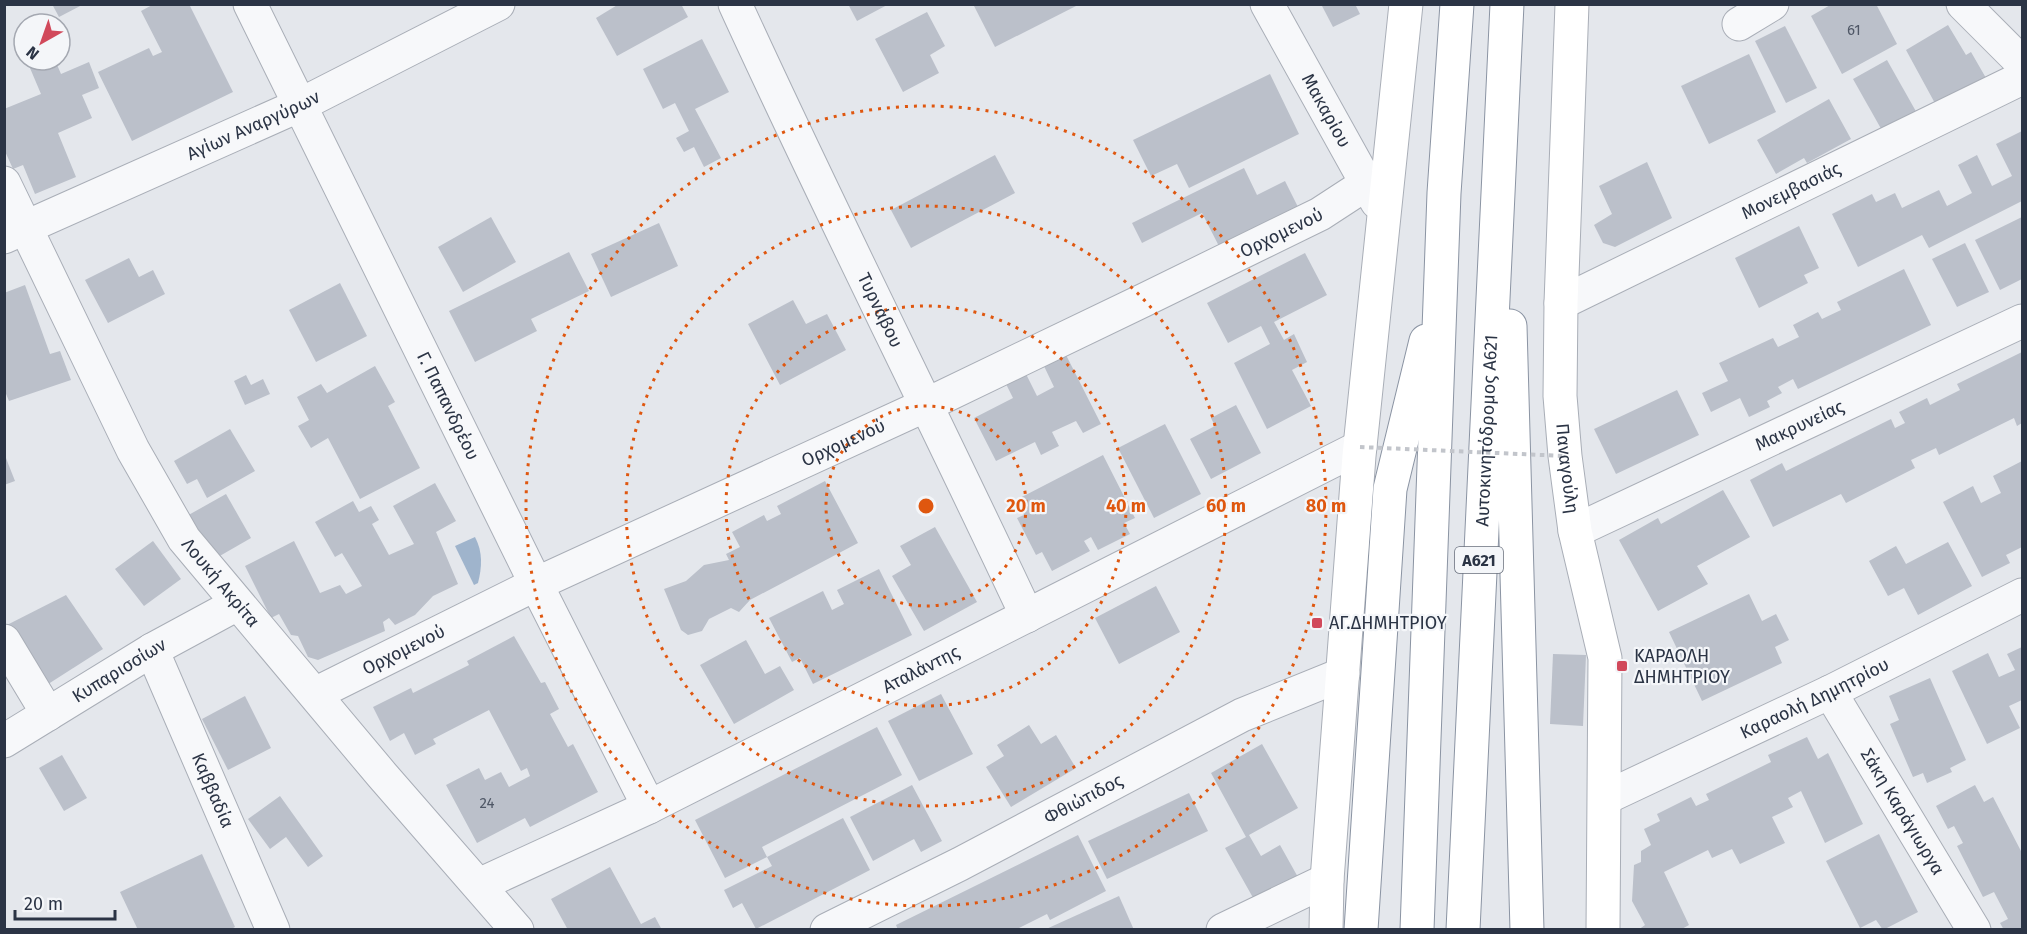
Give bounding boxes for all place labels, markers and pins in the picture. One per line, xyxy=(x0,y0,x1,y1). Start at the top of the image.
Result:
centre of rings xyxy=(916,496,936,516)
place label: ΑΓ.ΔΗΜΗΤΡΙΟΥ xyxy=(1329,612,1447,634)
marker: ΑΓ.ΔΗΜΗΤΡΙΟΥ xyxy=(1310,616,1324,630)
place label: ΚΑΡΑΟΛΗ ΔΗΜΗΤΡΙΟΥ xyxy=(1634,645,1730,688)
marker: ΚΑΡΑΟΛΗ ΔΗΜΗΤΡΙΟΥ xyxy=(1615,659,1629,673)

